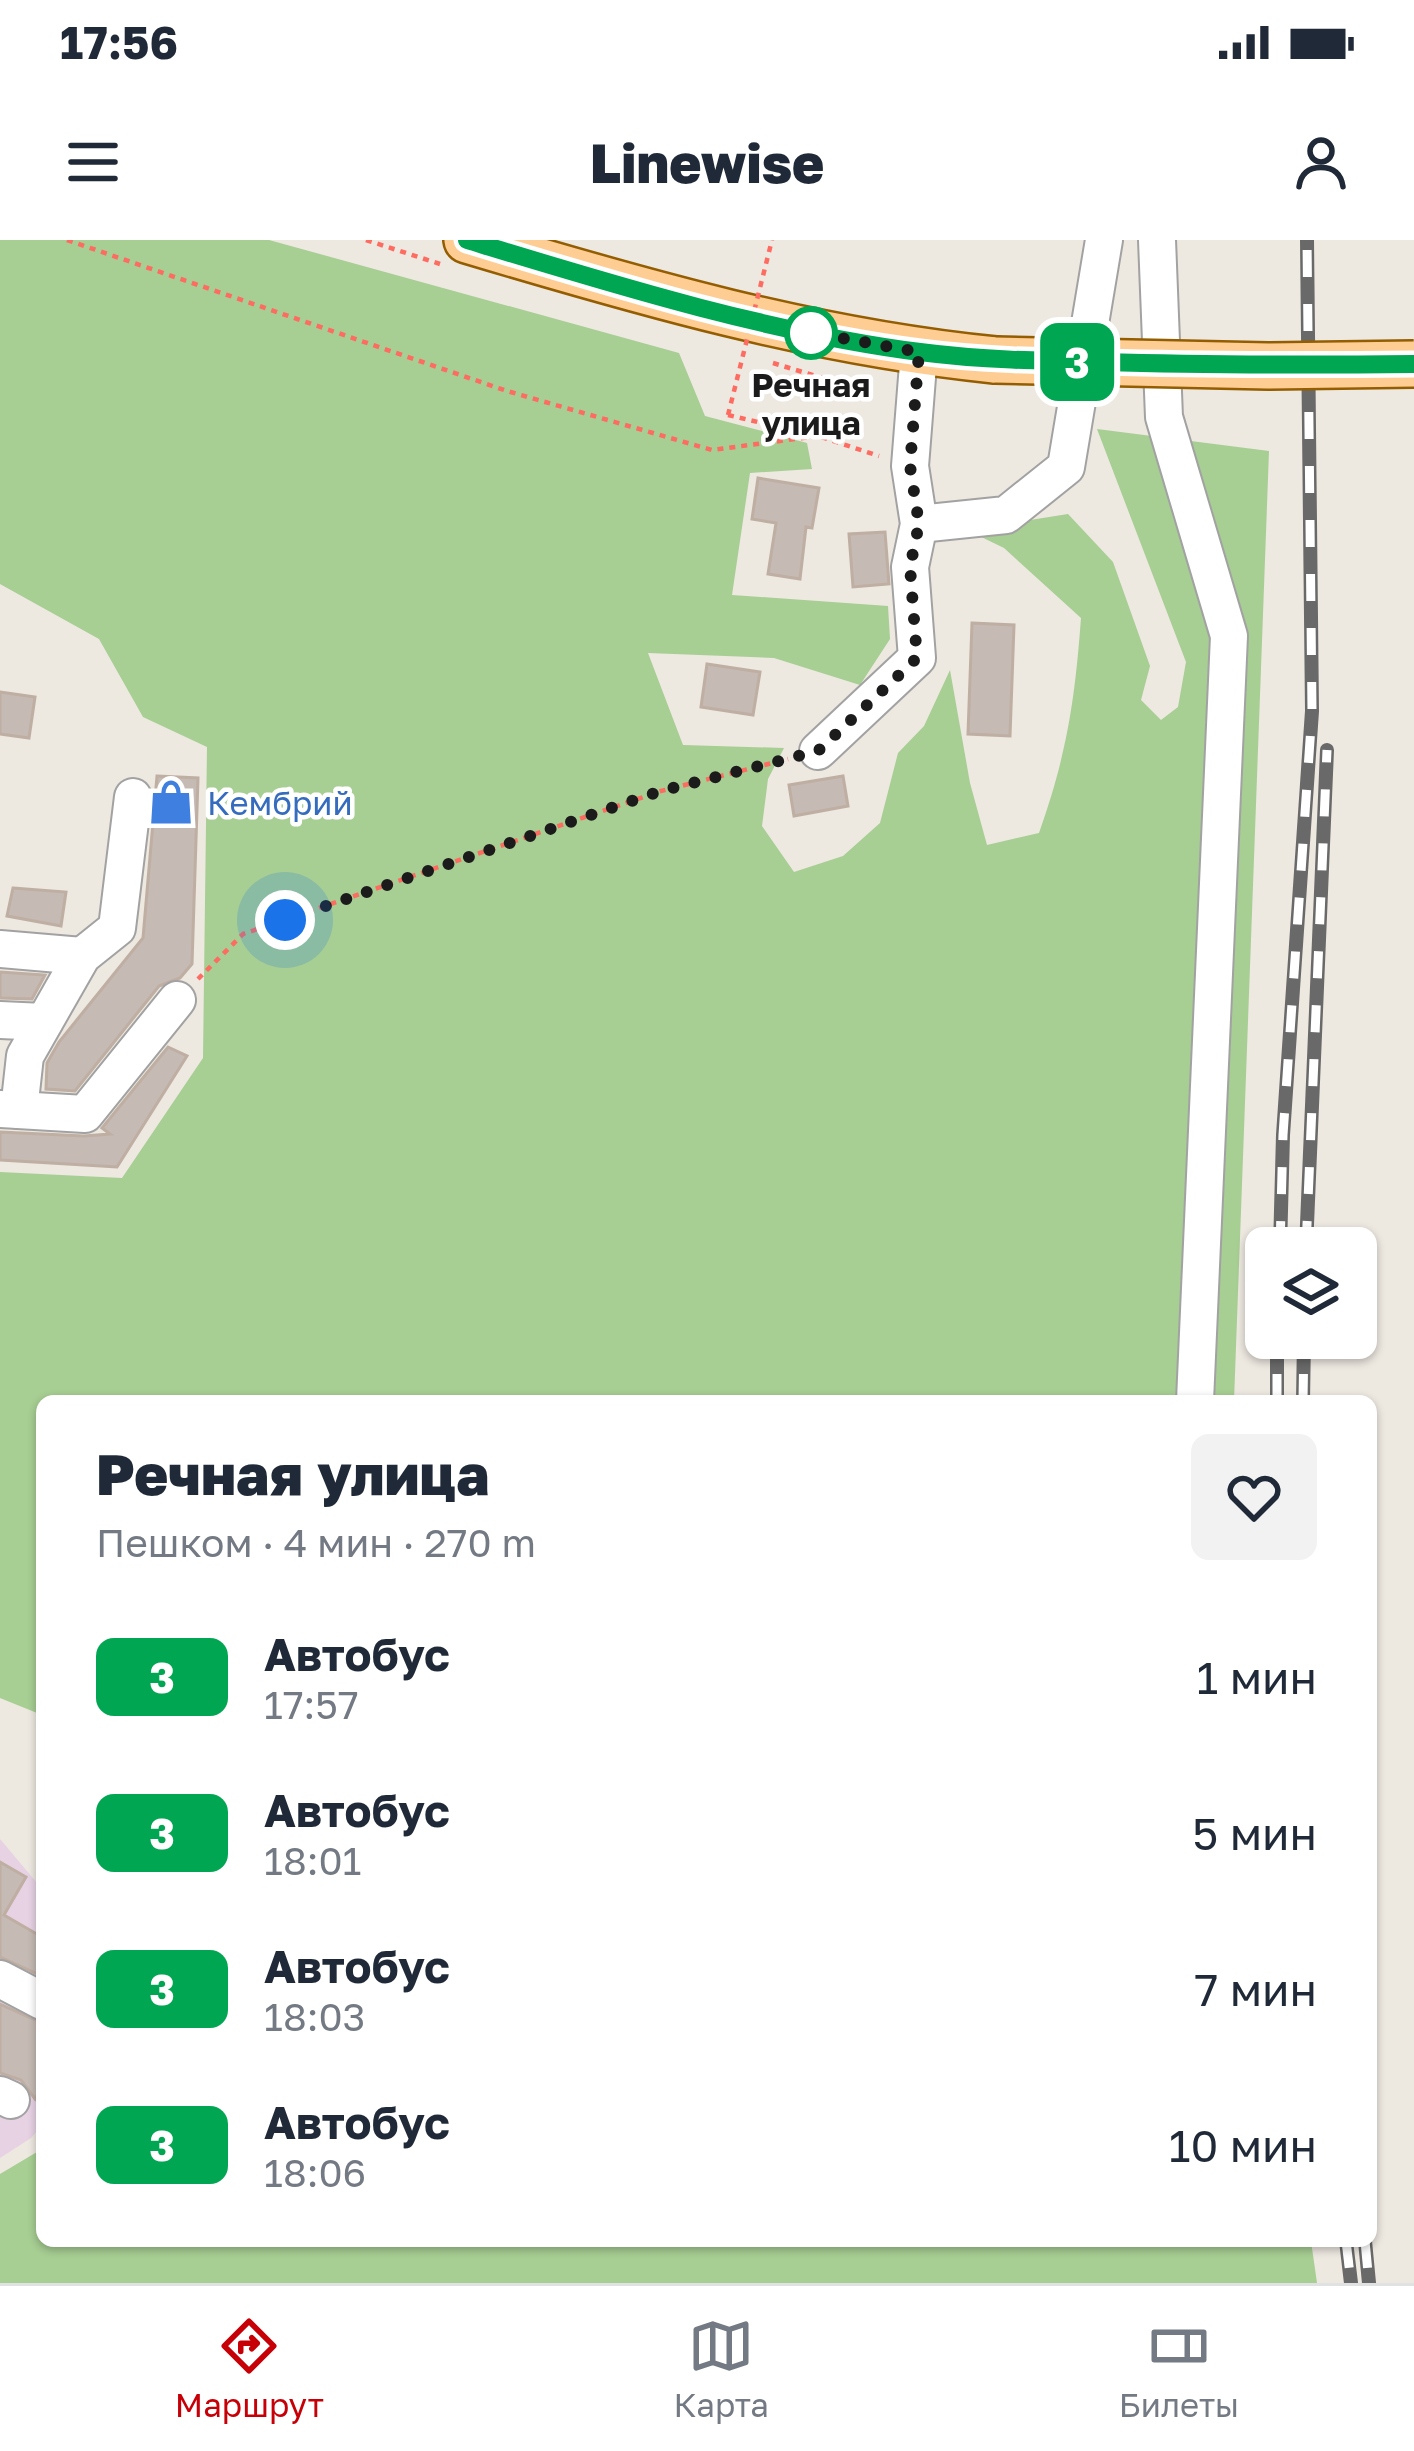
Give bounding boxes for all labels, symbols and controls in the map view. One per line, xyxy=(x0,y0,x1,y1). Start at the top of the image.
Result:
text: 17:56 xyxy=(60,15,178,69)
icon: menu xyxy=(60,129,126,195)
icon: person xyxy=(1288,129,1354,195)
text: Linewise xyxy=(590,130,824,195)
marker: Речная улица xyxy=(786,308,836,358)
line badge: 3 xyxy=(1038,323,1116,401)
text: 3 xyxy=(1064,337,1090,387)
place label: Речная улица xyxy=(752,365,870,442)
shop icon: Кембрий xyxy=(146,777,196,827)
place label: Кембрий xyxy=(207,783,353,822)
your location xyxy=(255,890,315,950)
map controls xyxy=(1245,1227,1377,1359)
button: layers xyxy=(1245,1227,1377,1359)
button: heart xyxy=(1191,1434,1317,1560)
text: Речная улица xyxy=(96,1439,489,1508)
text: Пешком · 4 мин · 270 m xyxy=(96,1519,536,1566)
text: Автобус xyxy=(264,1627,450,1681)
text: 1 мин xyxy=(1197,1650,1317,1704)
text: 3 xyxy=(149,1652,175,1702)
text: 17:57 xyxy=(264,1681,359,1728)
text: Автобус xyxy=(264,1783,450,1837)
text: 5 мин xyxy=(1192,1806,1317,1860)
text: 3 xyxy=(149,1808,175,1858)
text: 18:01 xyxy=(264,1837,362,1884)
text: Автобус xyxy=(264,1939,450,1993)
text: 7 мин xyxy=(1195,1962,1317,2016)
text: 3 xyxy=(149,1964,175,2014)
text: 18:03 xyxy=(264,1993,365,2040)
text: Автобус xyxy=(264,2095,450,2149)
text: 10 мин xyxy=(1169,2118,1317,2172)
text: 3 xyxy=(149,2120,175,2170)
text: 18:06 xyxy=(264,2149,366,2196)
tab: Маршрут xyxy=(175,2313,324,2424)
tab: Карта xyxy=(673,2313,769,2424)
tab: Билеты xyxy=(1119,2313,1239,2424)

